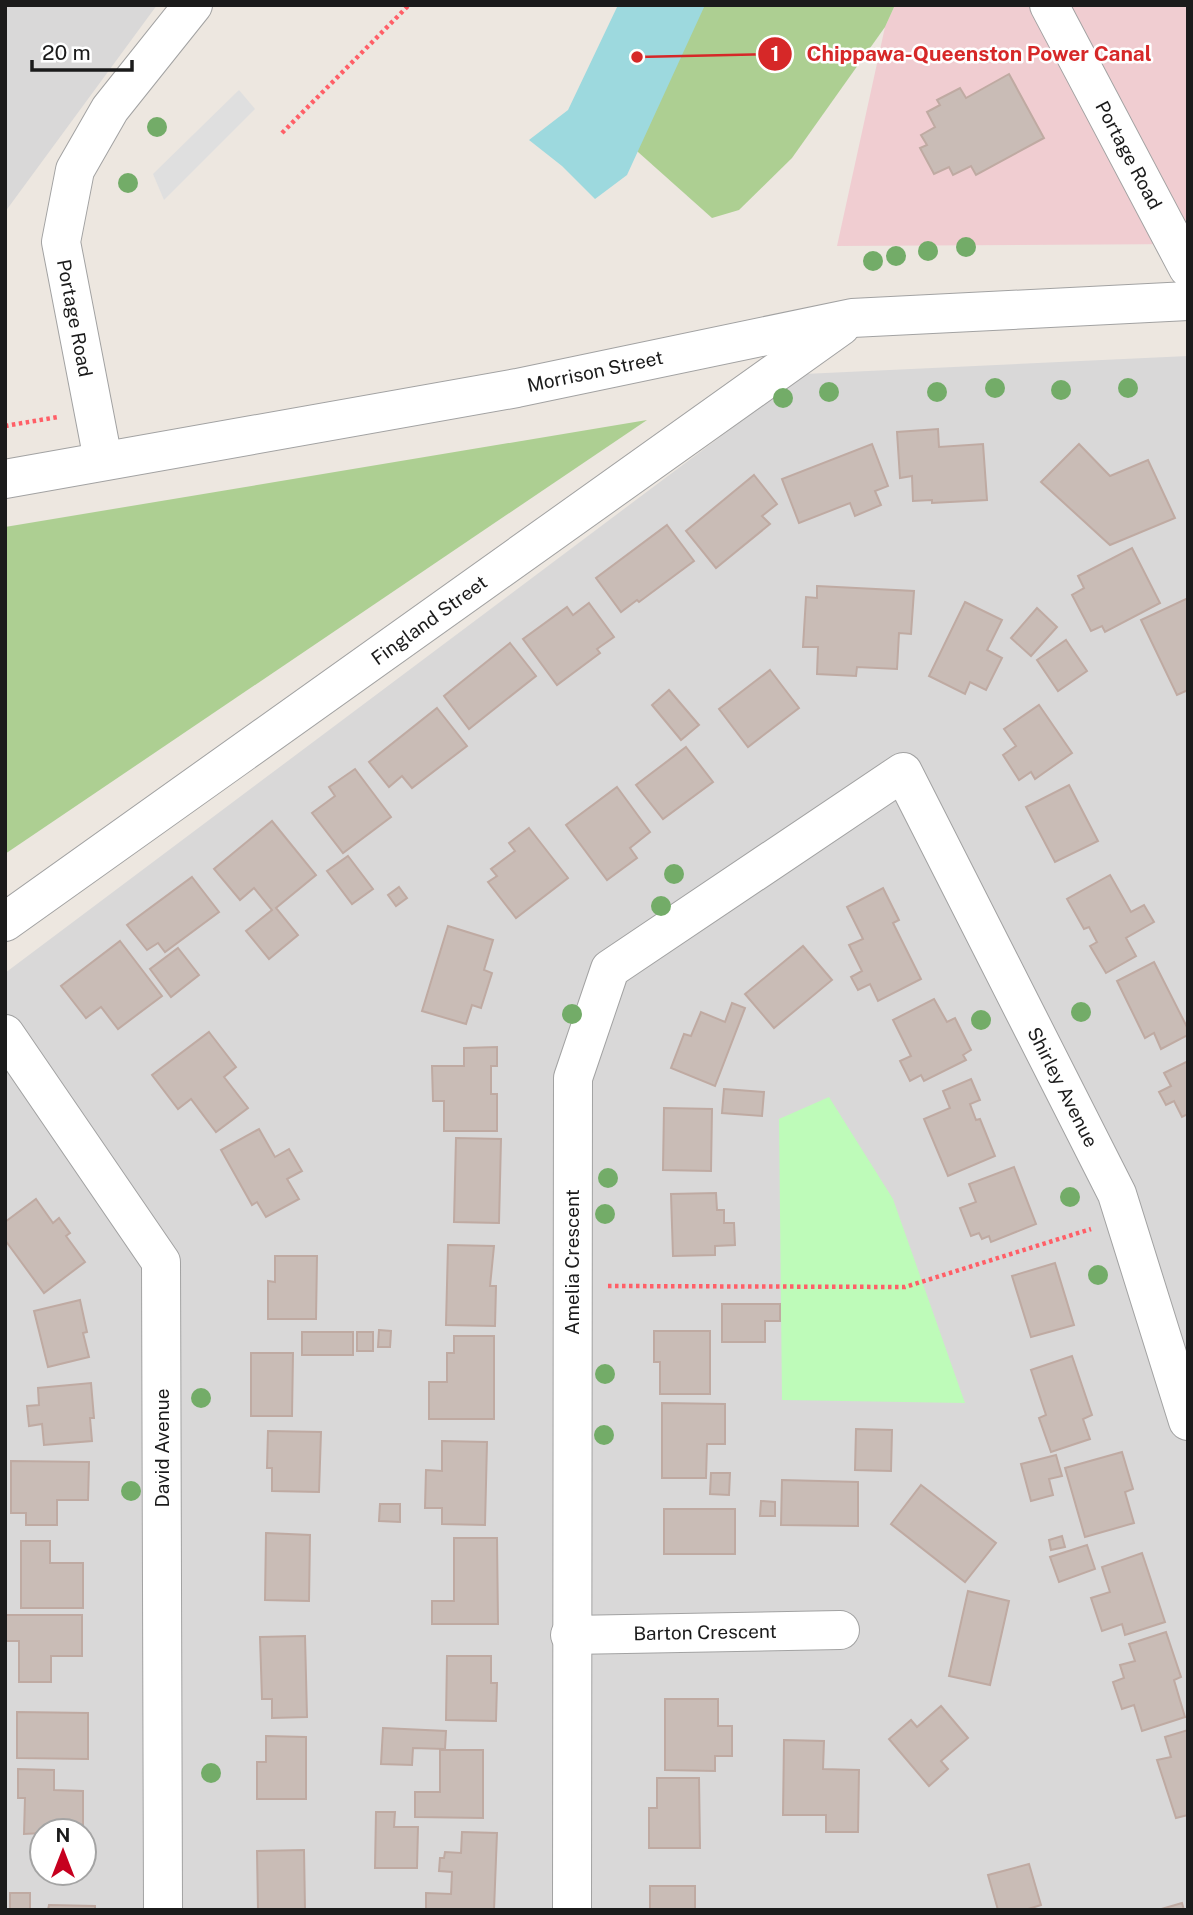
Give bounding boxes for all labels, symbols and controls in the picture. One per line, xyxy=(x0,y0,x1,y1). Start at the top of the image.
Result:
scale bar xyxy=(32,28,131,72)
callout: Chippawa-Queenston Power Canal xyxy=(758,33,1166,75)
text: 20 m xyxy=(42,40,91,65)
text: 1 xyxy=(771,41,780,66)
text: Chippawa-Queenston Power Canal xyxy=(806,41,1152,66)
street label: Portage Road xyxy=(1091,97,1167,213)
street label: Portage Road xyxy=(53,257,97,379)
street label: Morrison Street xyxy=(525,346,665,396)
street label: Fingland Street xyxy=(367,571,491,669)
street label: Shirley Avenue xyxy=(1023,1023,1103,1151)
street label: Amelia Crescent xyxy=(561,1189,583,1335)
street label: David Avenue xyxy=(151,1389,173,1507)
street label: Barton Crescent xyxy=(633,1620,777,1644)
north arrow xyxy=(28,1817,98,1887)
text: N xyxy=(56,1824,70,1846)

